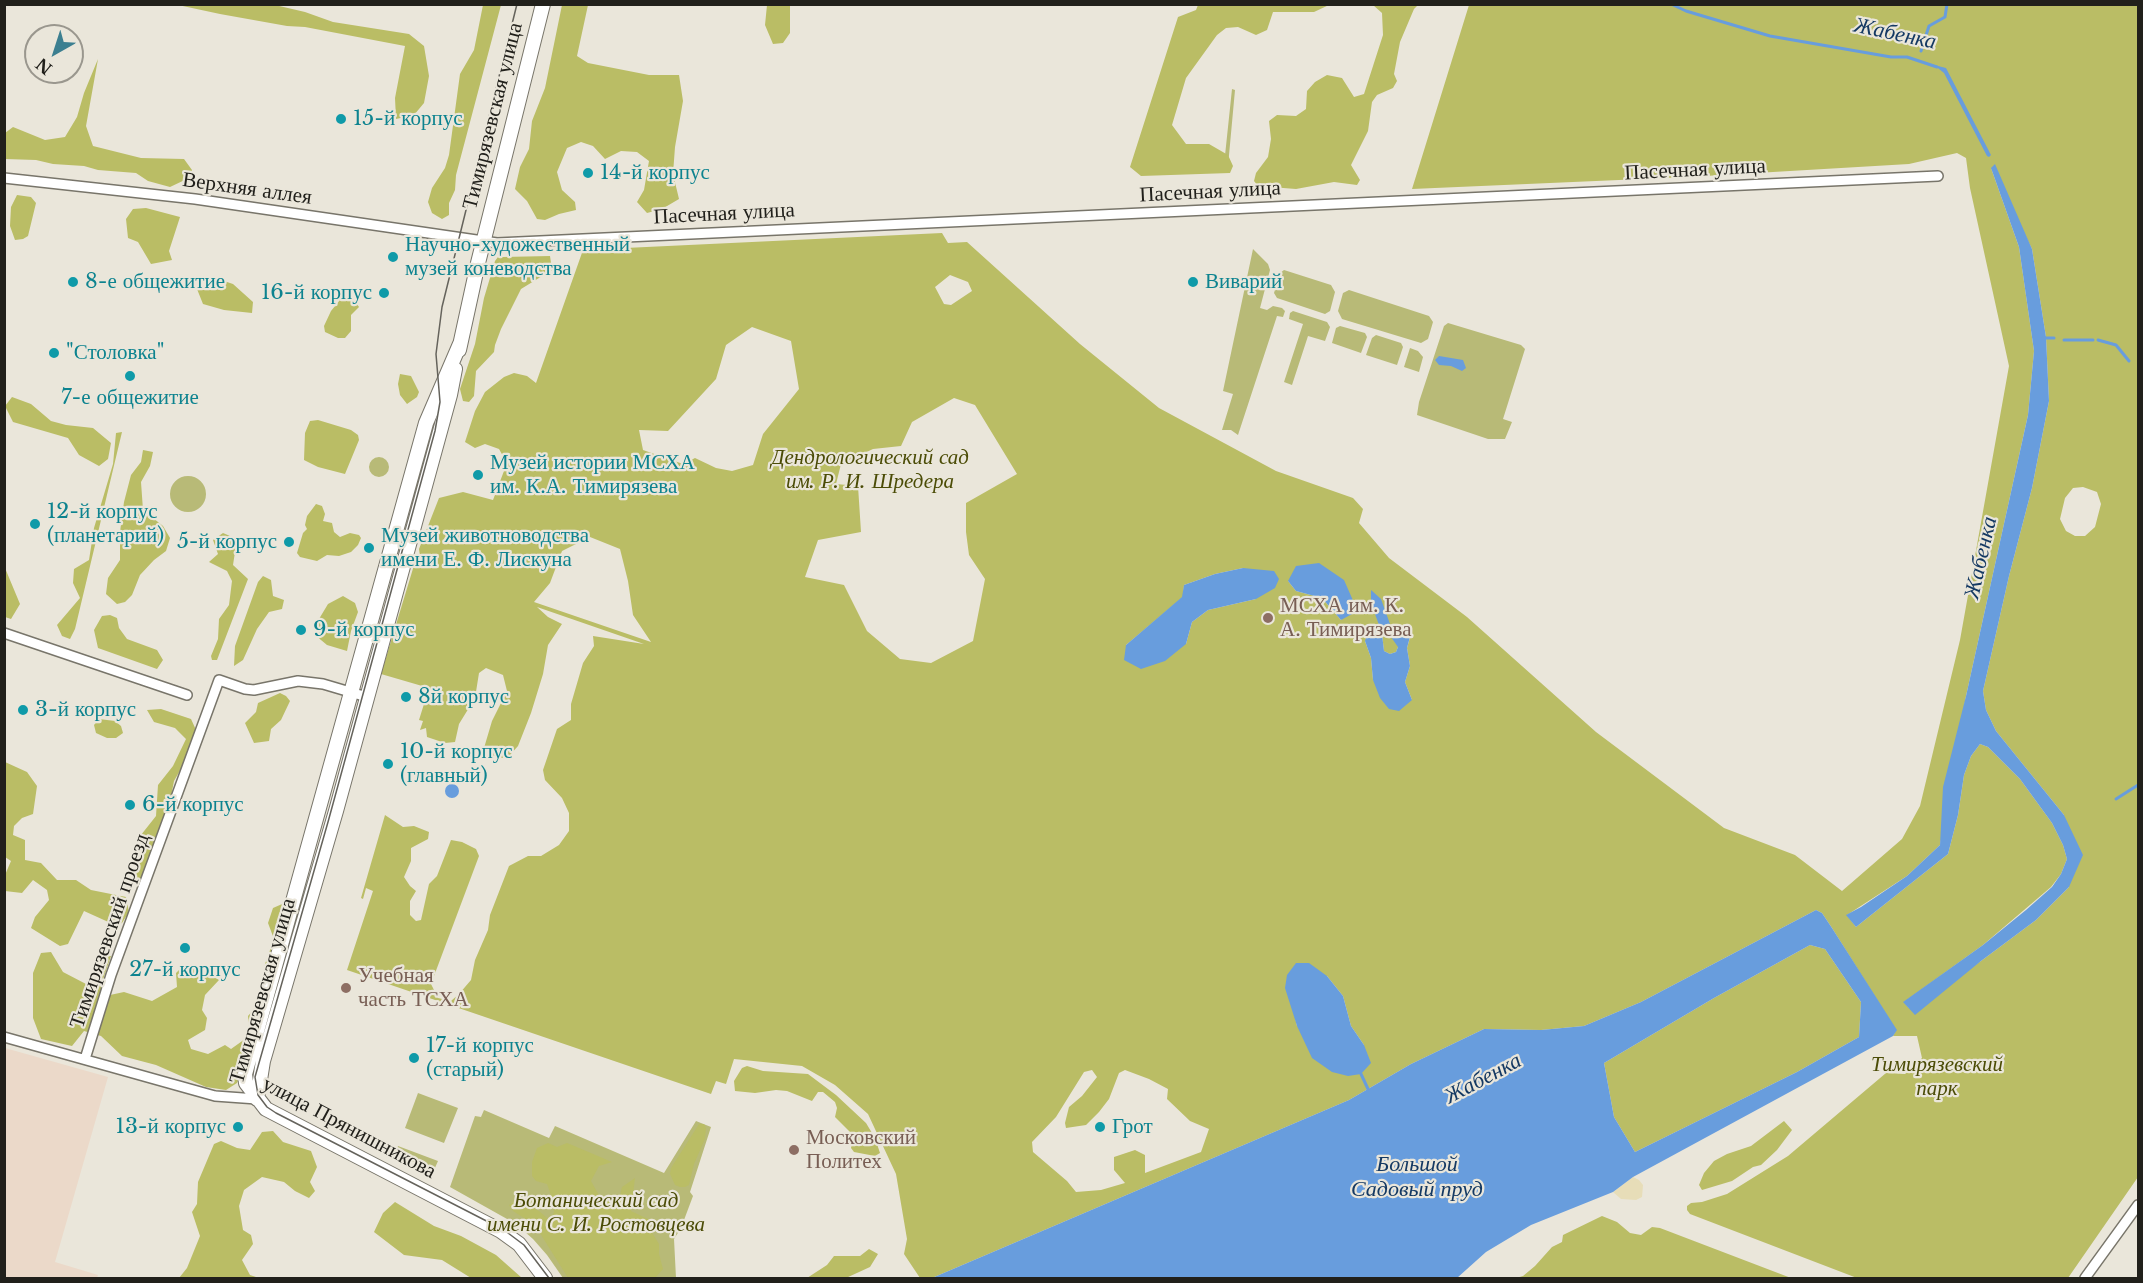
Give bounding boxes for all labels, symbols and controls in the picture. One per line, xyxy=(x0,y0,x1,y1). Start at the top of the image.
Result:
water label: Жабенка xyxy=(1851,12,1939,56)
street label: Тимирязевская улица xyxy=(458,20,528,212)
north arrow xyxy=(24,24,84,84)
text: N xyxy=(32,54,56,79)
place label: 15-й корпус xyxy=(353,106,462,132)
marker: 15-й корпус xyxy=(334,112,348,126)
street label: Пасечная улица xyxy=(1624,154,1766,186)
place label: 14-й корпус xyxy=(600,160,710,186)
marker: 14-й корпус xyxy=(581,166,595,180)
street label: Верхняя аллея xyxy=(181,167,313,211)
street label: Пасечная улица xyxy=(1139,176,1281,208)
street label: Пасечная улица xyxy=(653,198,795,230)
place label: Научно-художественный музей коневодства xyxy=(405,232,630,282)
marker: Научно-художественный музей коневодства xyxy=(386,250,400,264)
place label: 8-е общежитие xyxy=(85,269,225,295)
place label: Виварий xyxy=(1205,269,1282,295)
marker: 8-е общежитие xyxy=(66,275,80,289)
marker: Виварий xyxy=(1186,275,1200,289)
place label: 16-й корпус xyxy=(261,280,372,306)
marker: 16-й корпус xyxy=(377,286,391,300)
place label: "Столовка" xyxy=(66,340,164,366)
marker: "Столовка" xyxy=(47,346,61,360)
marker: 7-е общежитие xyxy=(123,369,137,383)
place label: 7-е общежитие xyxy=(61,385,199,411)
park label: Дендрологический сад им. Р. И. Шредера xyxy=(771,445,969,495)
place label: Музей истории МСХА им. К.А. Тимирязева xyxy=(490,450,695,500)
marker: Музей истории МСХА им. К.А. Тимирязева xyxy=(471,468,485,482)
place label: 12-й корпус (планетарий) xyxy=(47,499,164,549)
water label: Жабенка xyxy=(1959,514,2003,602)
marker: 12-й корпус (планетарий) xyxy=(28,517,42,531)
place label: Музей животноводства имени Е. Ф. Лискуна xyxy=(381,523,589,573)
place label: 5-й корпус xyxy=(177,529,277,555)
marker: 5-й корпус xyxy=(282,535,296,549)
marker: Музей животноводства имени Е. Ф. Лискуна xyxy=(362,541,376,555)
place label: МСХА им. К. А. Тимирязева xyxy=(1280,593,1412,643)
marker: МСХА им. К. А. Тимирязева xyxy=(1261,611,1275,625)
place label: 9-й корпус xyxy=(313,617,415,643)
marker: 9-й корпус xyxy=(294,623,308,637)
place label: 8й корпус xyxy=(418,684,509,710)
marker: 8й корпус xyxy=(399,690,413,704)
place label: 3-й корпус xyxy=(35,697,136,723)
marker: 3-й корпус xyxy=(16,703,30,717)
place label: 10-й корпус (главный) xyxy=(400,739,513,789)
marker: 10-й корпус (главный) xyxy=(381,757,395,771)
place label: 6-й корпус xyxy=(142,792,244,818)
marker: 6-й корпус xyxy=(123,798,137,812)
street label: Тимирязевский проезд xyxy=(65,830,155,1032)
street label: Тимирязевская улица xyxy=(224,895,302,1087)
marker: 27-й корпус xyxy=(178,941,192,955)
place label: 27-й корпус xyxy=(129,957,241,983)
place label: Учебная часть ТСХА xyxy=(358,963,469,1013)
marker: Учебная часть ТСХА xyxy=(339,981,353,995)
place label: 17-й корпус (старый) xyxy=(426,1033,534,1083)
water label: Жабенка xyxy=(1440,1048,1526,1110)
marker: 17-й корпус (старый) xyxy=(407,1051,421,1065)
park label: Тимирязевский парк xyxy=(1871,1052,2003,1102)
street label: улица Прянишникова xyxy=(258,1072,440,1184)
place label: 13-й корпус xyxy=(116,1114,226,1140)
place label: Грот xyxy=(1112,1114,1153,1140)
marker: 13-й корпус xyxy=(231,1120,245,1134)
marker: Грот xyxy=(1093,1120,1107,1134)
place label: Московский Политех xyxy=(806,1125,916,1175)
marker: Московский Политех xyxy=(787,1143,801,1157)
water label: Большой Садовый пруд xyxy=(1351,1152,1483,1204)
park label: Ботанический сад имени С. И. Ростовцева xyxy=(487,1188,705,1238)

